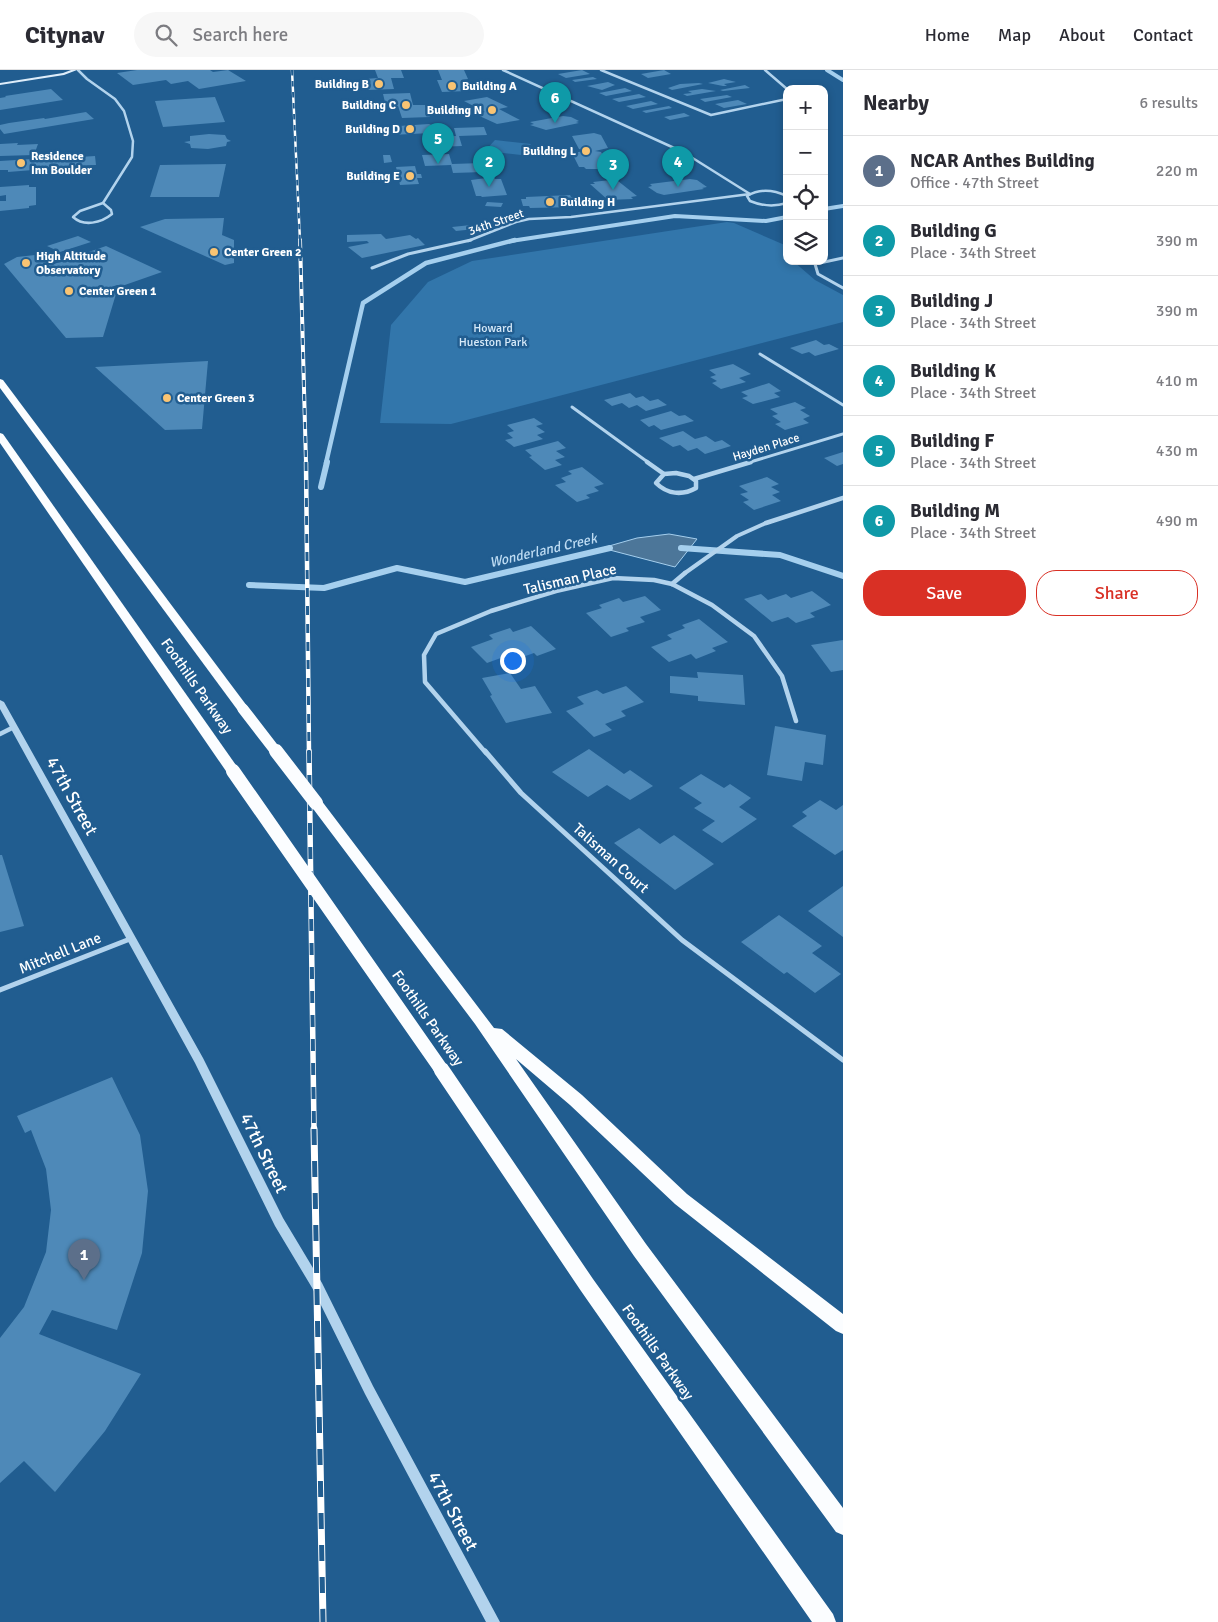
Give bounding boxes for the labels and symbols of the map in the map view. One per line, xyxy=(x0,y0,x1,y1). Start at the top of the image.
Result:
place label: Building B xyxy=(315,77,369,92)
marker: Building B xyxy=(373,78,385,90)
place label: Building A xyxy=(462,79,517,94)
marker: Building A xyxy=(446,80,458,92)
pin: 6 xyxy=(539,82,571,123)
place label: Building C xyxy=(342,98,397,113)
marker: Building C xyxy=(400,99,412,111)
place label: Building N xyxy=(427,103,482,118)
marker: Building N xyxy=(486,104,498,116)
place label: Building D xyxy=(345,122,400,137)
marker: Building D xyxy=(404,123,416,135)
pin: 5 xyxy=(422,123,454,164)
place label: Building L xyxy=(523,144,577,159)
marker: Building L xyxy=(580,145,592,157)
pin: 2 xyxy=(473,146,505,187)
pin: 4 xyxy=(662,146,694,187)
place label: Residence Inn Boulder xyxy=(31,149,92,178)
pin: 3 xyxy=(597,149,629,190)
marker: Residence Inn Boulder xyxy=(15,157,27,169)
place label: Building E xyxy=(346,169,400,184)
marker: Building E xyxy=(404,170,416,182)
place label: Building H xyxy=(560,195,615,210)
marker: Building H xyxy=(544,196,556,208)
street label: 34th Street xyxy=(466,206,526,239)
place label: Center Green 2 xyxy=(224,245,302,260)
marker: Center Green 2 xyxy=(208,246,220,258)
place label: High Altitude Observatory xyxy=(36,249,106,278)
marker: High Altitude Observatory xyxy=(20,257,32,269)
place label: Center Green 1 xyxy=(79,284,157,299)
marker: Center Green 1 xyxy=(63,285,75,297)
park label: Howard Hueston Park xyxy=(459,321,527,350)
place label: Center Green 3 xyxy=(177,391,255,406)
marker: Center Green 3 xyxy=(161,392,173,404)
street label: Hayden Place xyxy=(731,430,801,465)
water label: Wonderland Creek xyxy=(488,529,600,571)
street label: Talisman Place xyxy=(522,560,618,598)
street label: Foothills Parkway xyxy=(157,635,237,737)
your location xyxy=(500,648,526,674)
street label: 47th Street xyxy=(41,753,103,839)
street label: Talisman Court xyxy=(569,819,653,897)
street label: Mitchell Lane xyxy=(16,928,104,978)
street label: Foothills Parkway xyxy=(388,967,468,1069)
street label: 47th Street xyxy=(235,1109,293,1197)
pin: 1 xyxy=(68,1239,100,1280)
street label: Foothills Parkway xyxy=(618,1301,698,1403)
street label: 47th Street xyxy=(423,1468,483,1554)

